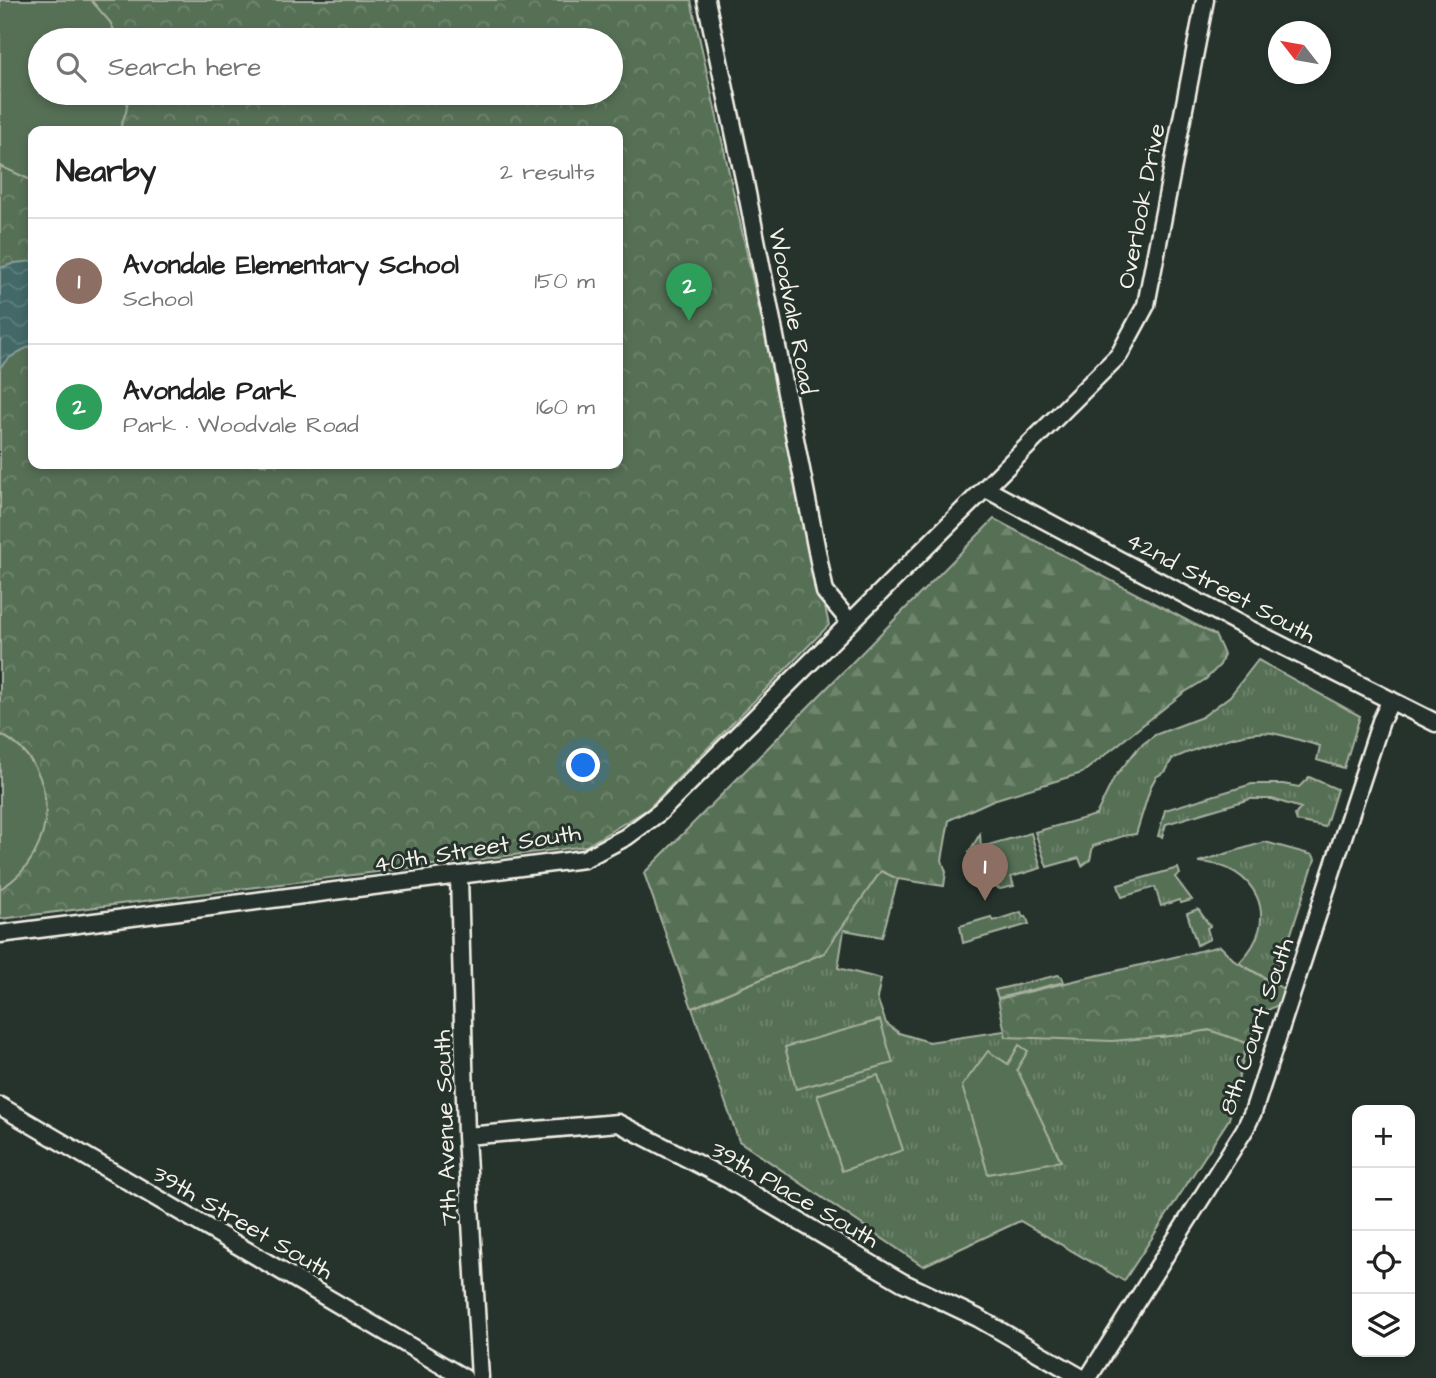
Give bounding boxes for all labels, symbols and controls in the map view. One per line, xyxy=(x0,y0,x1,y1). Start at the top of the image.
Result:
north arrow xyxy=(1268,21,1331,84)
search box xyxy=(28,28,623,105)
icon: search xyxy=(52,48,90,86)
text: Search here xyxy=(108,49,261,85)
street label: Overlook Drive xyxy=(1109,121,1175,292)
text: Nearby xyxy=(56,151,156,193)
text: 2 results xyxy=(500,156,595,188)
street label: Woodvale Road xyxy=(759,225,825,397)
text: Avondale Elementary School xyxy=(123,247,459,283)
pin: 2 xyxy=(666,263,712,321)
text: 1 xyxy=(78,265,80,297)
text: 150 m xyxy=(534,265,595,297)
text: School xyxy=(123,283,193,315)
text: Avondale Park xyxy=(123,373,296,409)
text: 2 xyxy=(72,391,86,423)
text: 160 m xyxy=(536,391,595,423)
text: Park · Woodvale Road xyxy=(123,409,359,441)
street label: 42nd Street South xyxy=(1120,524,1321,652)
your location xyxy=(566,748,600,782)
street label: 40th Street South xyxy=(371,816,583,882)
pin: 1 xyxy=(962,843,1008,901)
street label: 8th Court South xyxy=(1211,933,1303,1119)
street label: 7th Avenue South xyxy=(426,1029,466,1227)
map controls xyxy=(1352,1105,1415,1357)
button: + xyxy=(1352,1105,1415,1168)
street label: 39th Place South xyxy=(704,1133,885,1257)
street label: 39th Street South xyxy=(146,1157,339,1288)
button: − xyxy=(1352,1168,1415,1231)
button: locate xyxy=(1352,1231,1415,1294)
button: layers xyxy=(1352,1294,1415,1357)

